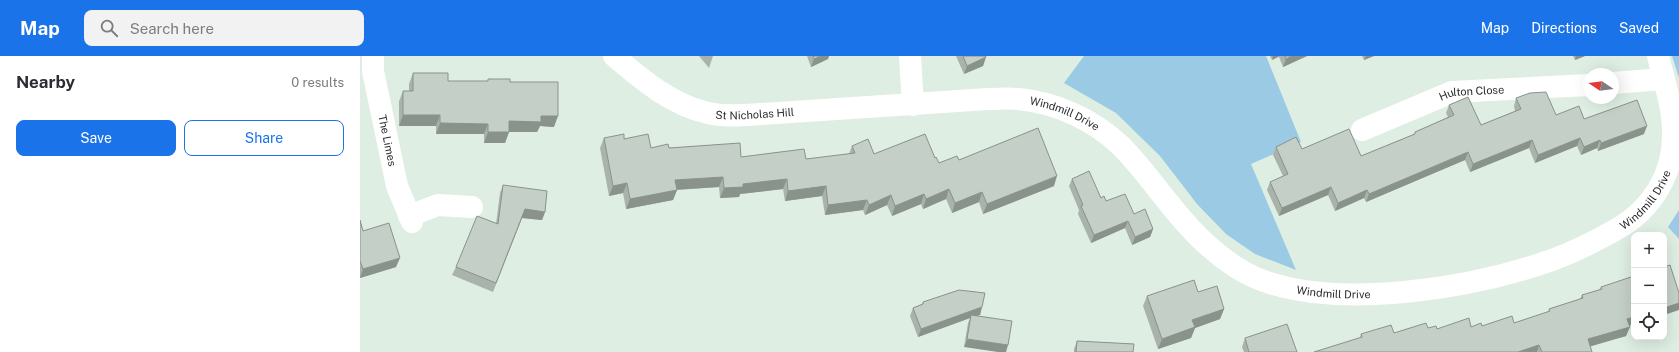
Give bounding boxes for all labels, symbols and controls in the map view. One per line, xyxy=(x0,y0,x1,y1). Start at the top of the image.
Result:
search box xyxy=(84,10,364,46)
text: Map xyxy=(20,17,60,39)
icon: search xyxy=(98,17,120,39)
text: Search here xyxy=(130,20,214,37)
text: Map xyxy=(1481,20,1509,36)
text: Directions xyxy=(1531,20,1597,36)
text: Saved xyxy=(1619,20,1659,36)
north arrow xyxy=(1583,68,1619,104)
text: Nearby xyxy=(16,72,75,92)
text: 0 results xyxy=(291,75,344,90)
street label: Hulton Close xyxy=(1437,83,1504,103)
street label: Windmill Drive xyxy=(1029,95,1102,133)
street label: St Nicholas Hill xyxy=(715,106,795,121)
street label: The Limes xyxy=(376,114,399,168)
button: Save xyxy=(16,120,176,156)
button: Share xyxy=(184,120,344,156)
street label: Windmill Drive xyxy=(1618,168,1673,232)
map controls xyxy=(1631,232,1667,340)
button: + xyxy=(1631,232,1667,268)
button: − xyxy=(1631,268,1667,304)
street label: Windmill Drive xyxy=(1296,284,1371,300)
button: locate xyxy=(1631,304,1667,340)

